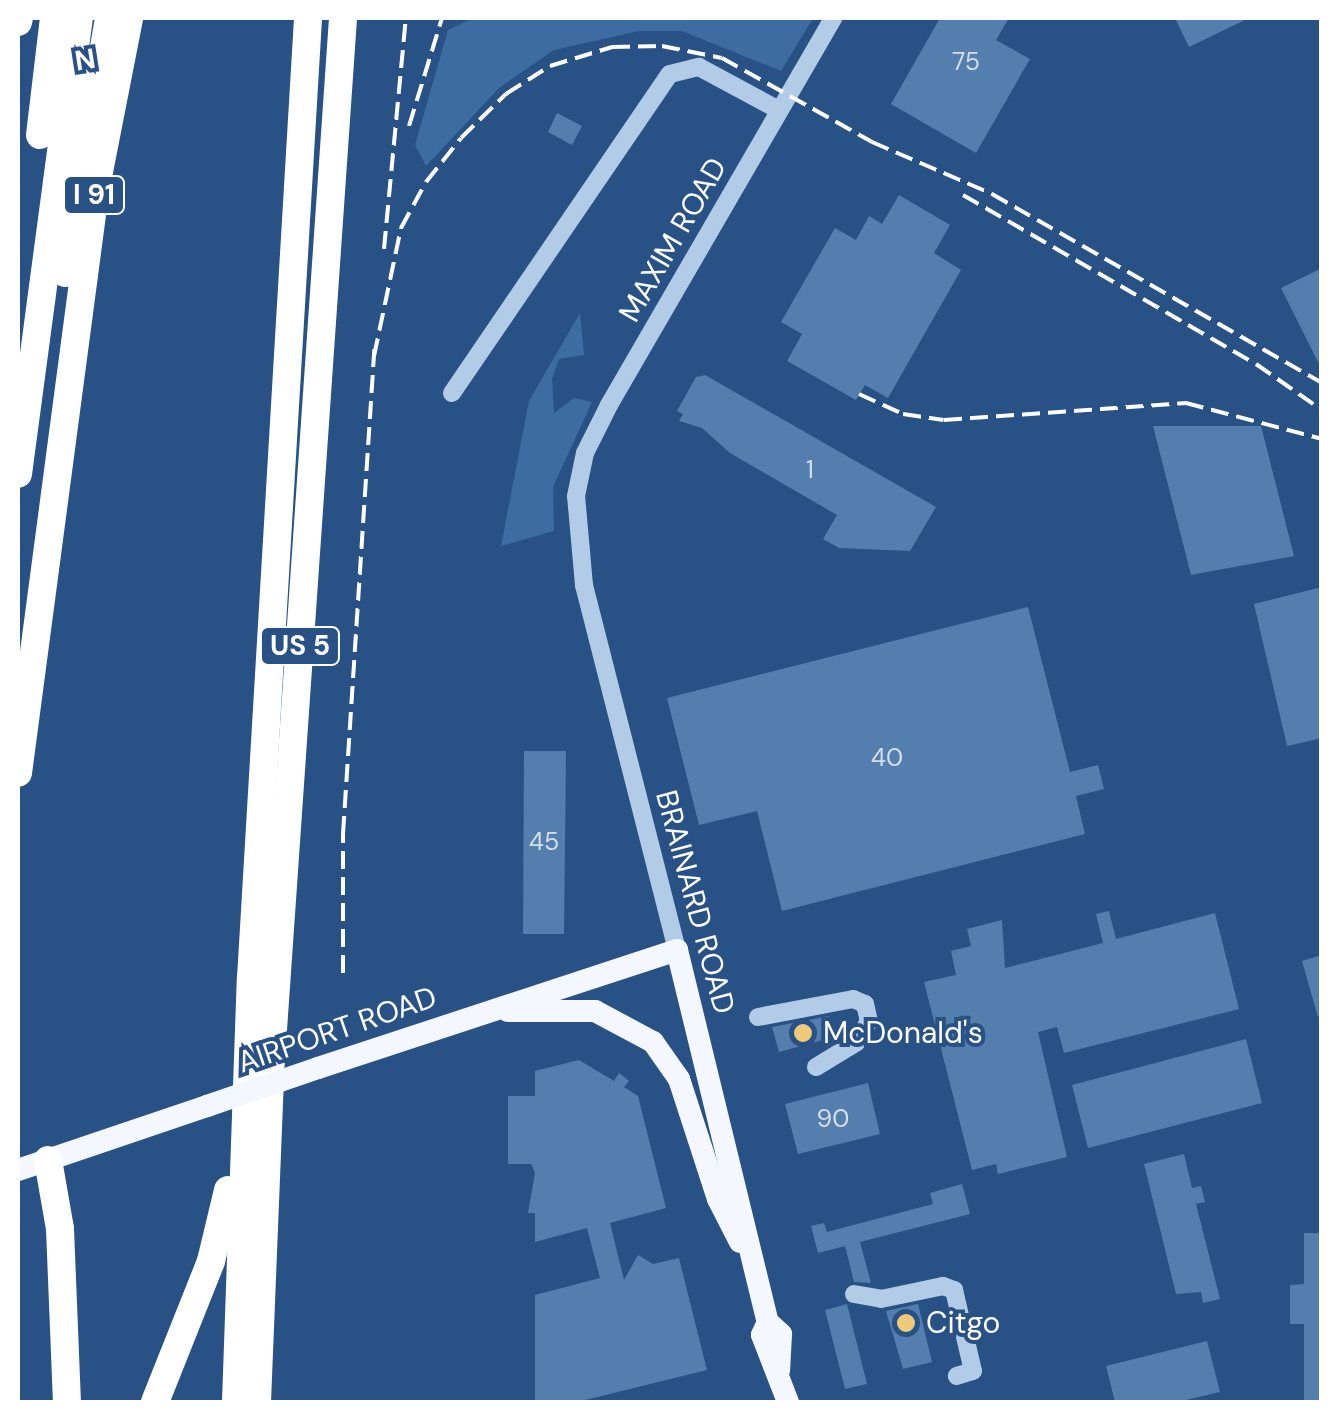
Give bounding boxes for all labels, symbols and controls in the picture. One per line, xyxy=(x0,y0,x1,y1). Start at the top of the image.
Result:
north arrow xyxy=(40,40,140,140)
text: N xyxy=(72,40,98,80)
house number: 75 xyxy=(952,47,980,77)
street label: MAXIM ROAD xyxy=(612,152,734,328)
road number: I 91 xyxy=(62,172,126,218)
house number: 1 xyxy=(806,455,814,485)
road number: US 5 xyxy=(258,623,342,669)
house number: 40 xyxy=(871,743,903,773)
street label: BRAINARD ROAD xyxy=(648,786,742,1018)
house number: 45 xyxy=(529,827,559,857)
street label: AIRPORT ROAD xyxy=(233,979,441,1081)
place label: McDonald's xyxy=(823,1015,983,1051)
marker: McDonald's xyxy=(792,1022,814,1044)
house number: 90 xyxy=(817,1104,849,1134)
place label: Citgo xyxy=(926,1305,1000,1341)
marker: Citgo xyxy=(895,1312,917,1334)

